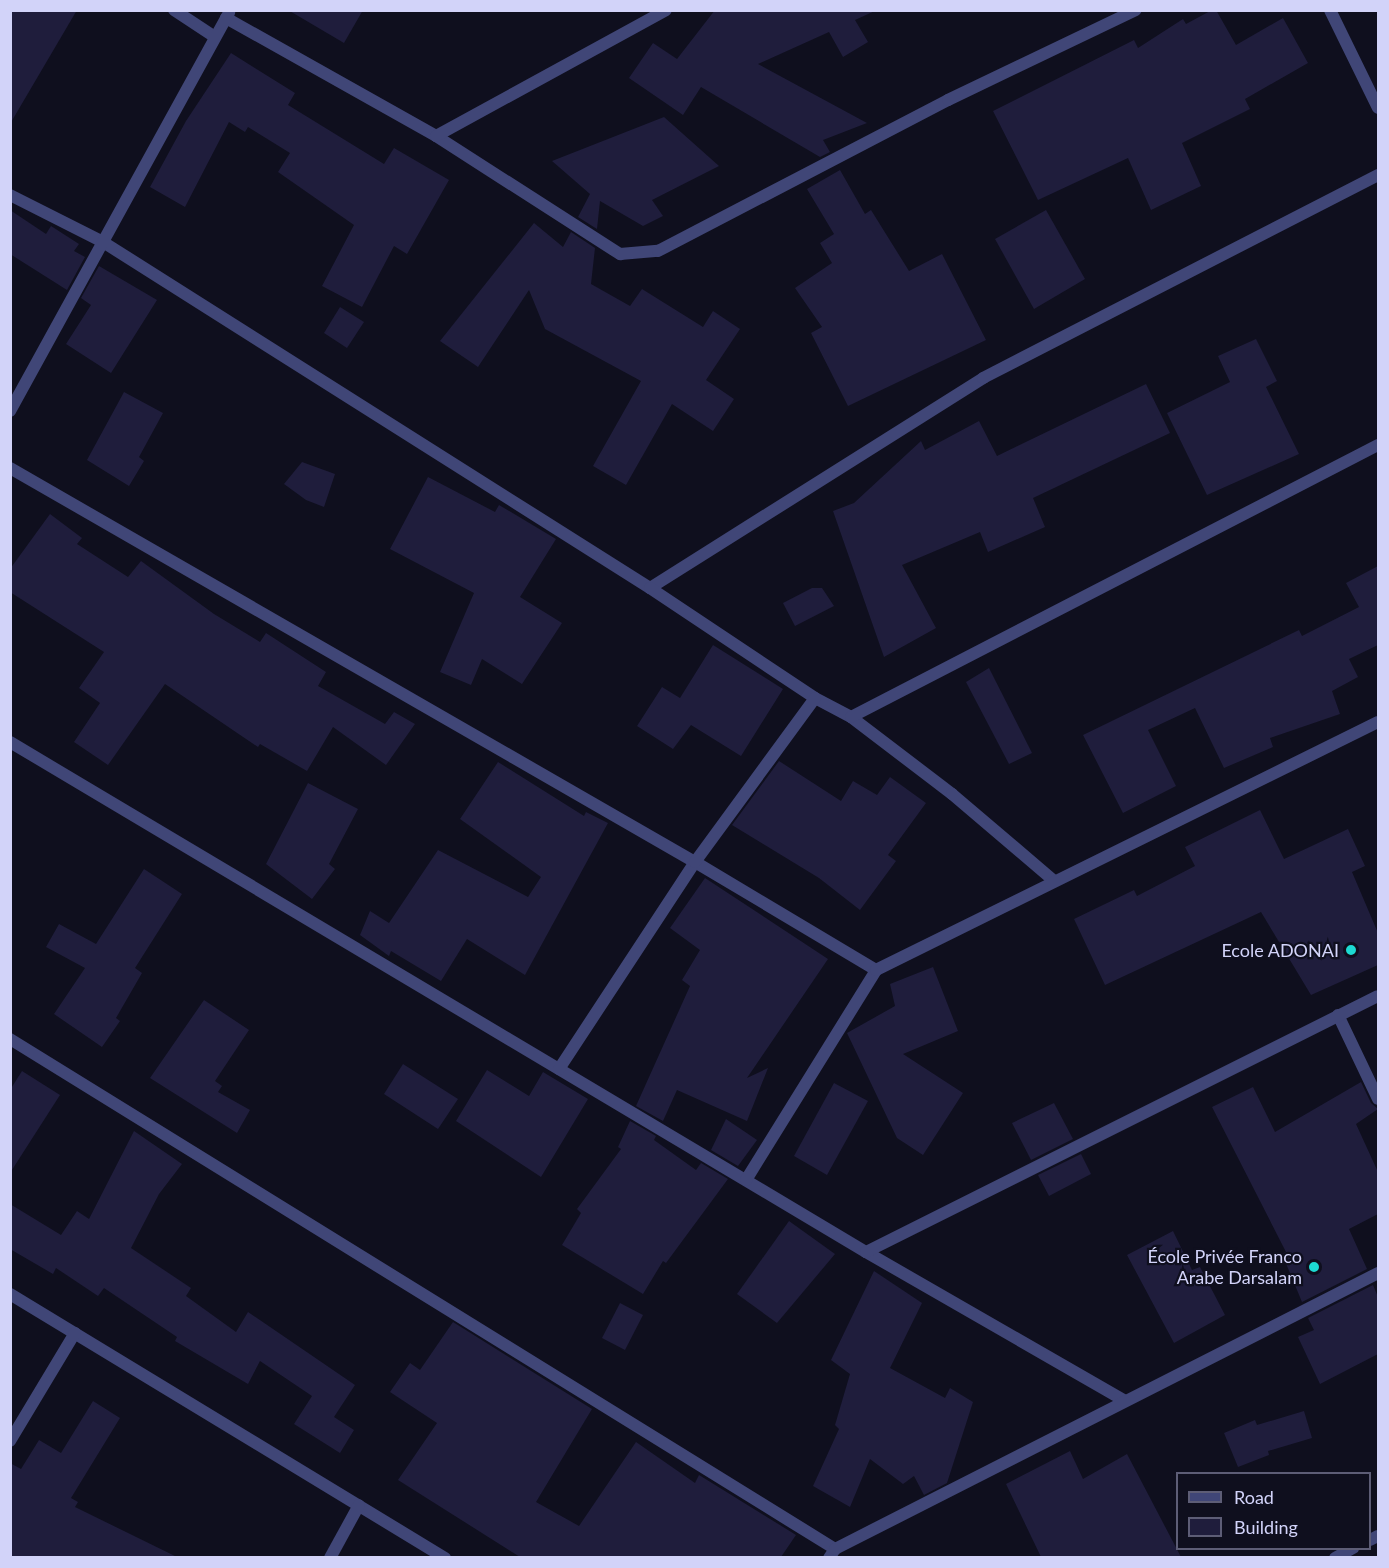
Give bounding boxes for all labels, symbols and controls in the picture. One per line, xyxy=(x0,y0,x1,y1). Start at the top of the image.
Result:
place label: Ecole ADONAI xyxy=(1221,939,1339,961)
marker: Ecole ADONAI xyxy=(1344,943,1358,957)
place label: École Privée Franco Arabe Darsalam xyxy=(1147,1246,1302,1288)
marker: École Privée Franco Arabe Darsalam xyxy=(1307,1260,1321,1274)
legend xyxy=(1176,1472,1371,1550)
text: Road xyxy=(1234,1486,1274,1508)
text: Building xyxy=(1234,1516,1298,1538)

